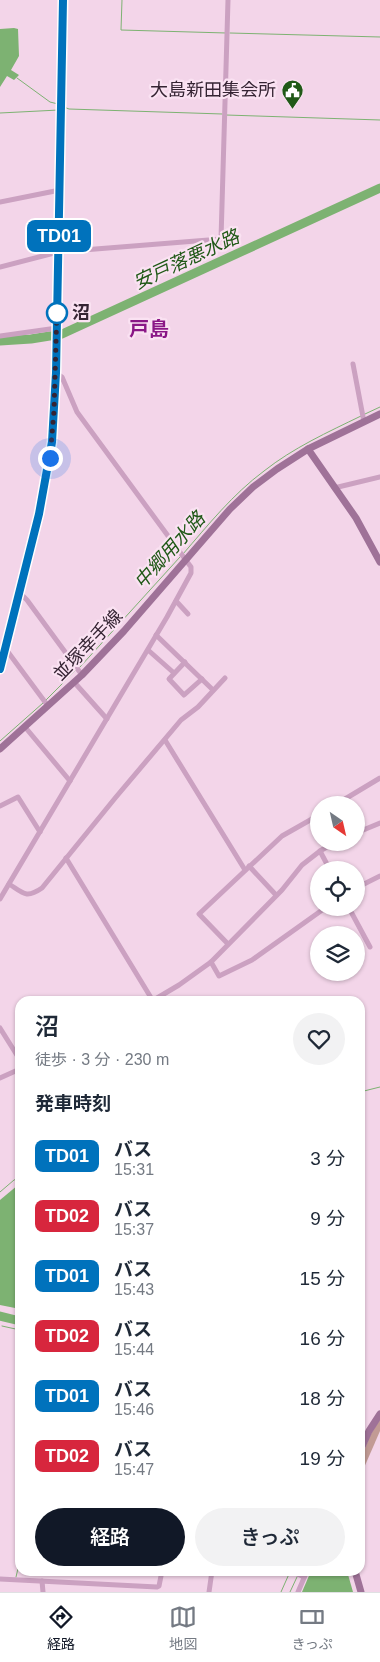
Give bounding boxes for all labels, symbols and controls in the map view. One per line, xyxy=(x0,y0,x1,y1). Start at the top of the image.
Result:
public building icon: 大島新田集会所 xyxy=(280,78,304,109)
place label: 大島新田集会所 xyxy=(150,80,276,100)
line badge: TD01 xyxy=(24,220,94,252)
water label: 安戸落悪水路 xyxy=(130,225,244,293)
text: TD01 xyxy=(37,226,81,246)
marker: 沼 xyxy=(46,302,68,324)
place label: 沼 xyxy=(72,303,90,323)
district label: 戸島 xyxy=(129,318,169,340)
your location xyxy=(38,446,63,471)
water label: 中郷用水路 xyxy=(130,507,210,593)
street label: 並塚幸手線 xyxy=(50,606,126,684)
north arrow xyxy=(310,796,365,851)
map controls xyxy=(310,796,365,981)
button: locate xyxy=(310,861,365,916)
button: layers xyxy=(310,926,365,981)
text: 沼 xyxy=(35,1013,59,1040)
button: heart xyxy=(293,1013,345,1065)
text: 徒歩 · 3 分 · 230 m xyxy=(35,1051,169,1068)
text: 発車時刻 xyxy=(35,1093,111,1114)
text: バス xyxy=(114,1139,152,1160)
text: TD01 xyxy=(45,1146,89,1166)
text: 3 分 xyxy=(310,1148,345,1169)
text: 15:31 xyxy=(114,1161,154,1178)
text: バス xyxy=(114,1199,152,1220)
text: TD02 xyxy=(45,1206,89,1226)
text: 9 分 xyxy=(310,1208,345,1229)
text: 15:37 xyxy=(114,1221,154,1238)
text: バス xyxy=(114,1259,152,1280)
text: TD01 xyxy=(45,1266,89,1286)
text: 15 分 xyxy=(300,1268,345,1289)
text: 15:43 xyxy=(114,1281,154,1298)
text: バス xyxy=(114,1319,152,1340)
text: TD02 xyxy=(45,1326,89,1346)
text: 16 分 xyxy=(300,1328,345,1349)
text: 15:44 xyxy=(114,1341,154,1358)
text: バス xyxy=(114,1379,152,1400)
text: TD01 xyxy=(45,1386,89,1406)
text: 18 分 xyxy=(300,1388,345,1409)
text: 15:46 xyxy=(114,1401,154,1418)
text: バス xyxy=(114,1439,152,1460)
text: TD02 xyxy=(45,1446,89,1466)
text: 19 分 xyxy=(300,1448,345,1469)
text: 15:47 xyxy=(114,1461,154,1478)
button: 経路 xyxy=(35,1508,185,1566)
button: きっぷ xyxy=(195,1508,345,1566)
tab: 経路 xyxy=(47,1603,75,1653)
tab: 地図 xyxy=(169,1603,197,1653)
tab: きっぷ xyxy=(291,1603,333,1653)

